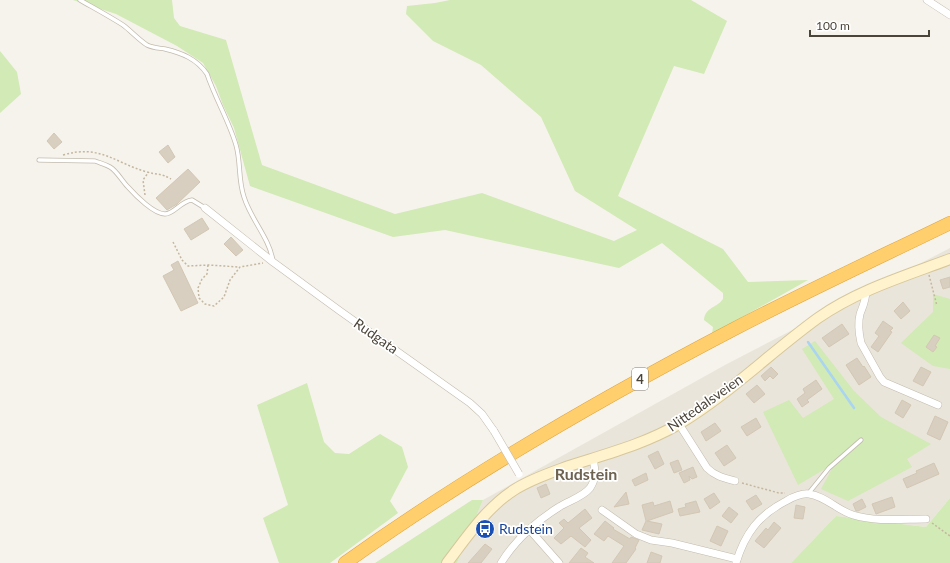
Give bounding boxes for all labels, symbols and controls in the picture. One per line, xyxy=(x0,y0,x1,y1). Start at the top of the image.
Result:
scale bar xyxy=(810,12,929,38)
text: 100 m xyxy=(816,18,850,33)
street label: Rudgata xyxy=(351,314,402,357)
road number: 4 xyxy=(632,368,648,390)
street label: Nittedalsveien xyxy=(664,370,746,435)
district label: Rudstein xyxy=(555,464,617,483)
bus stop icon: Rudstein xyxy=(474,518,496,540)
place label: Rudstein xyxy=(499,520,553,537)

